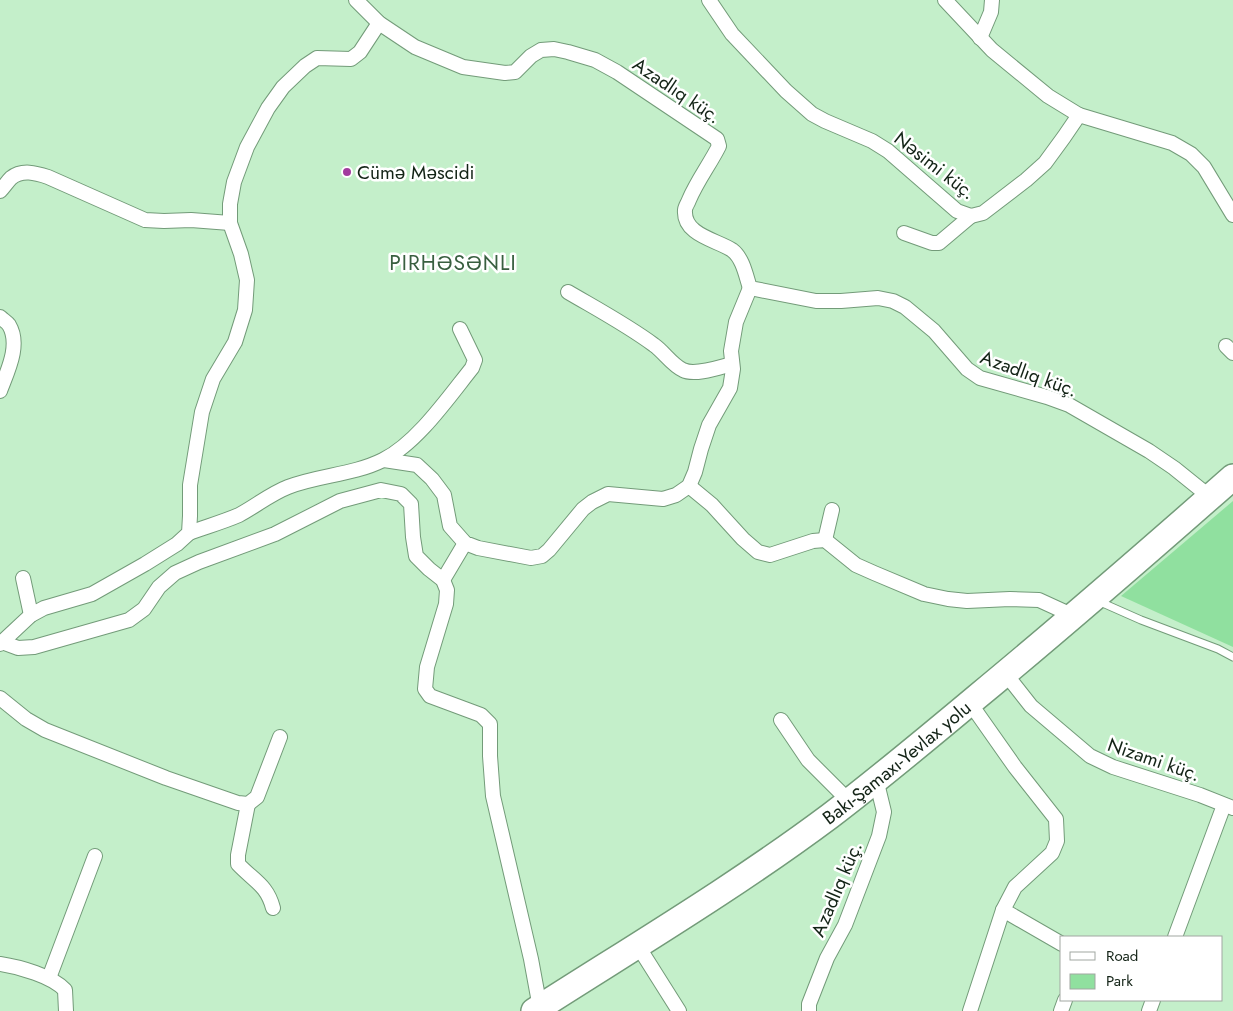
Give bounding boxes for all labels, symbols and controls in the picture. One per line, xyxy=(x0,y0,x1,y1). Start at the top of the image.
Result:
street label: Azadlıq küç. xyxy=(627,51,726,130)
street label: Nəsimi küç. xyxy=(888,125,981,206)
place label: Cümə Məscidi xyxy=(357,159,474,186)
marker: Cümə Məscidi xyxy=(341,166,353,178)
district label: PIRHƏSƏNLI xyxy=(389,248,517,278)
street label: Azadlıq küç. xyxy=(977,343,1081,403)
street label: Bakı-Şamaxı-Yevlax yolu xyxy=(817,694,977,831)
street label: Nizami küç. xyxy=(1104,731,1204,788)
street label: Azadlıq küç. xyxy=(804,837,869,941)
legend xyxy=(1060,936,1223,1001)
text: Road xyxy=(1106,945,1138,967)
text: Park xyxy=(1106,970,1133,992)

